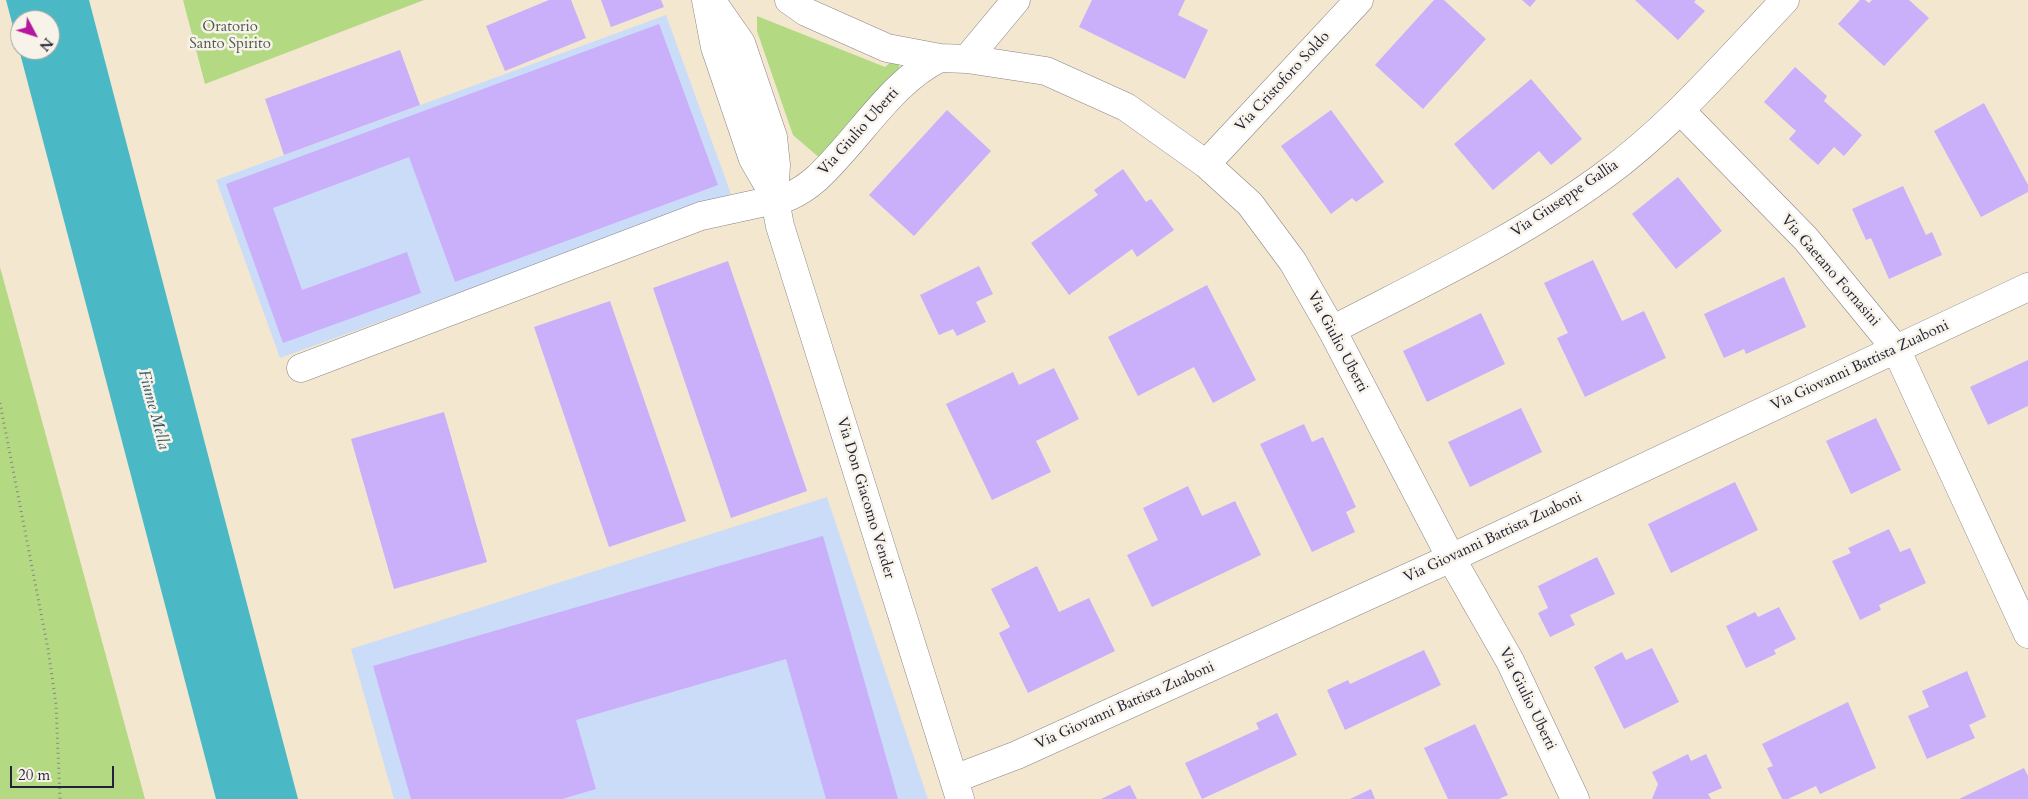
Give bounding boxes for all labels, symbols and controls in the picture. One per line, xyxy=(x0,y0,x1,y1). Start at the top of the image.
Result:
north arrow xyxy=(10,10,60,60)
park label: Oratorio Santo Spirito xyxy=(189,19,271,54)
street label: Via Cristoforo Soldo xyxy=(1232,28,1334,136)
text: N xyxy=(35,34,57,55)
street label: Via Giulio Uberti xyxy=(815,84,903,180)
street label: Via Giuseppe Gallia xyxy=(1508,156,1622,242)
street label: Via Gaetano Fornasini xyxy=(1777,212,1883,330)
street label: Via Giulio Uberti xyxy=(1303,288,1371,396)
street label: Via Giovanni Battista Zuaboni xyxy=(1768,317,1952,415)
water label: Fiume Mella xyxy=(133,368,173,452)
street label: Via Don Giacomo Vender xyxy=(832,415,898,581)
street label: Via Giovanni Battista Zuaboni xyxy=(1401,489,1585,587)
street label: Via Giulio Uberti xyxy=(1494,645,1560,753)
street label: Via Giovanni Battista Zuaboni xyxy=(1033,658,1217,754)
scale bar xyxy=(12,756,116,788)
text: 20 m xyxy=(18,765,50,785)

